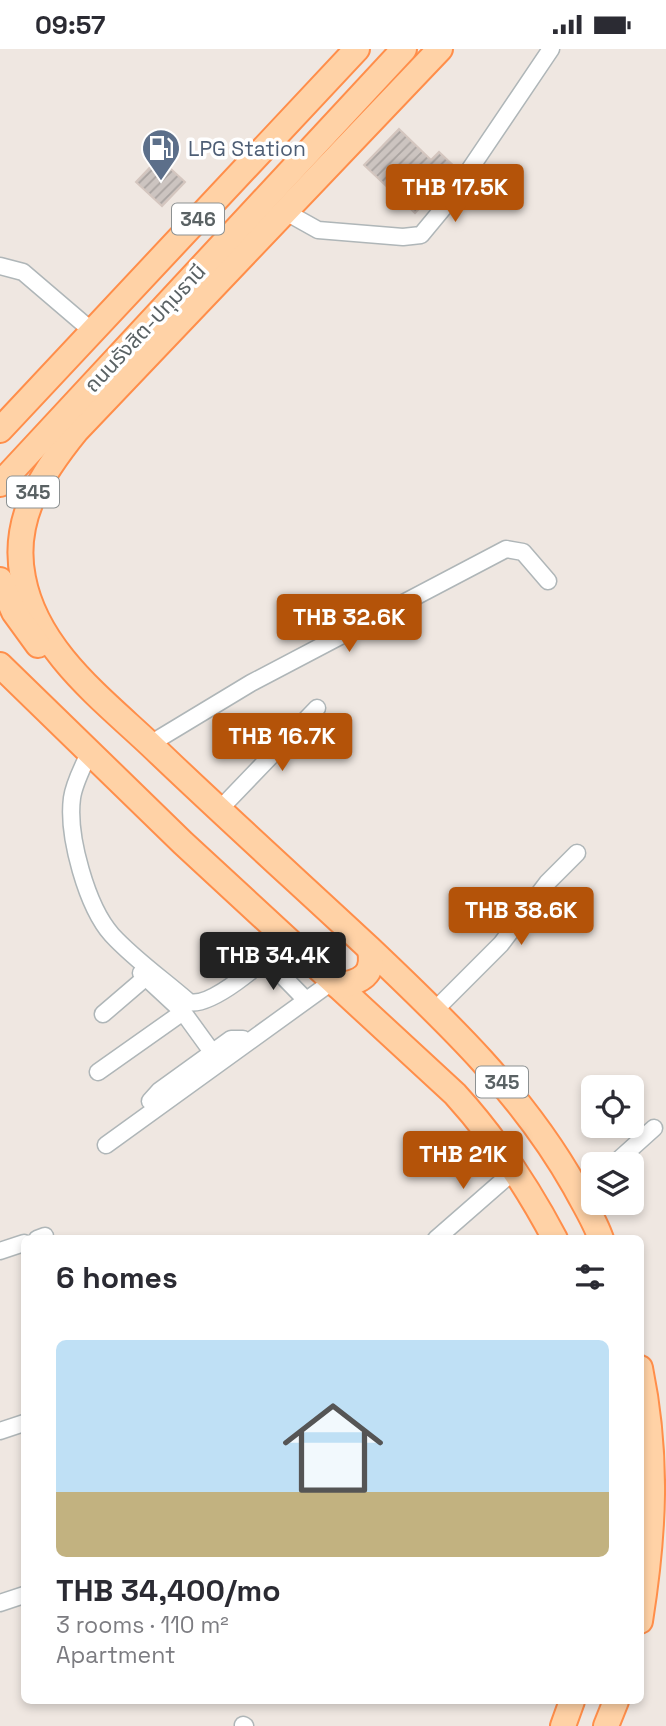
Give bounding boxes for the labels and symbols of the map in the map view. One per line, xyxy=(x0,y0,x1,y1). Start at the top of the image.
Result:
fuel station icon: LPG Station xyxy=(140,127,182,182)
place label: LPG Station xyxy=(188,135,306,162)
pin: THB 17.5K xyxy=(375,165,535,224)
road number: 346 xyxy=(172,203,224,235)
street label: ถนนรังสิต-ปทุมธานี xyxy=(79,258,211,398)
road number: 345 xyxy=(7,477,59,507)
pin: THB 32.6K xyxy=(269,595,429,654)
pin: THB 16.7K xyxy=(202,713,362,773)
pin: THB 38.6K xyxy=(441,887,601,947)
pin: THB 34.4K xyxy=(193,933,353,992)
road number: 345 xyxy=(476,1067,528,1098)
pin: THB 21K xyxy=(398,1131,528,1191)

